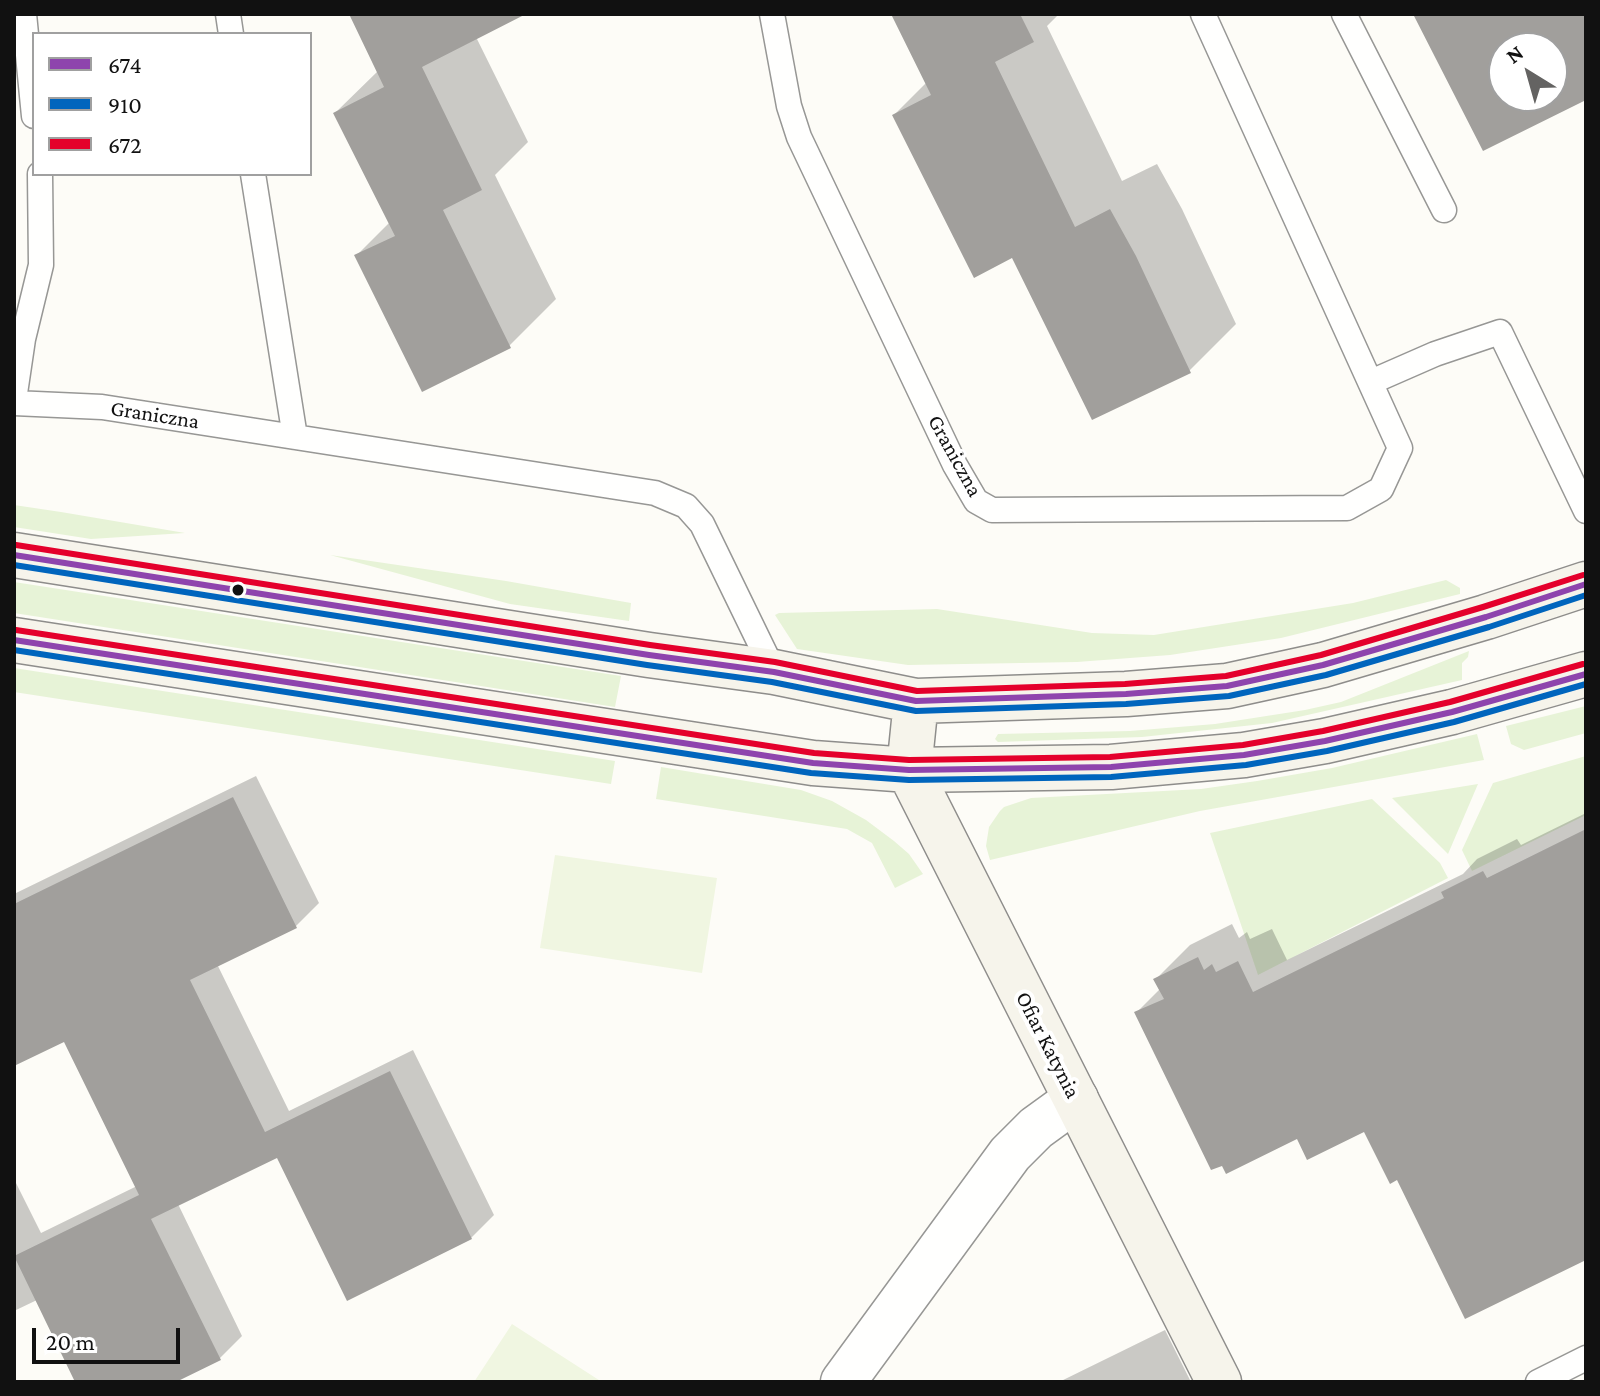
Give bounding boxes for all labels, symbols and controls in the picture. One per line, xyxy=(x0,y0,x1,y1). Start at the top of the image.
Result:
legend xyxy=(32,32,312,176)
north arrow xyxy=(1488,32,1568,112)
text: N xyxy=(1501,40,1528,69)
text: 674 xyxy=(108,51,142,78)
text: 910 xyxy=(108,91,142,118)
text: 672 xyxy=(108,131,142,158)
street label: Graniczna xyxy=(109,395,201,435)
street label: Graniczna xyxy=(922,410,988,502)
unlabelled marker xyxy=(230,582,246,598)
street label: Ofiar Katynia xyxy=(1010,987,1086,1103)
scale bar xyxy=(36,1312,184,1362)
text: 20 m xyxy=(46,1328,95,1355)

